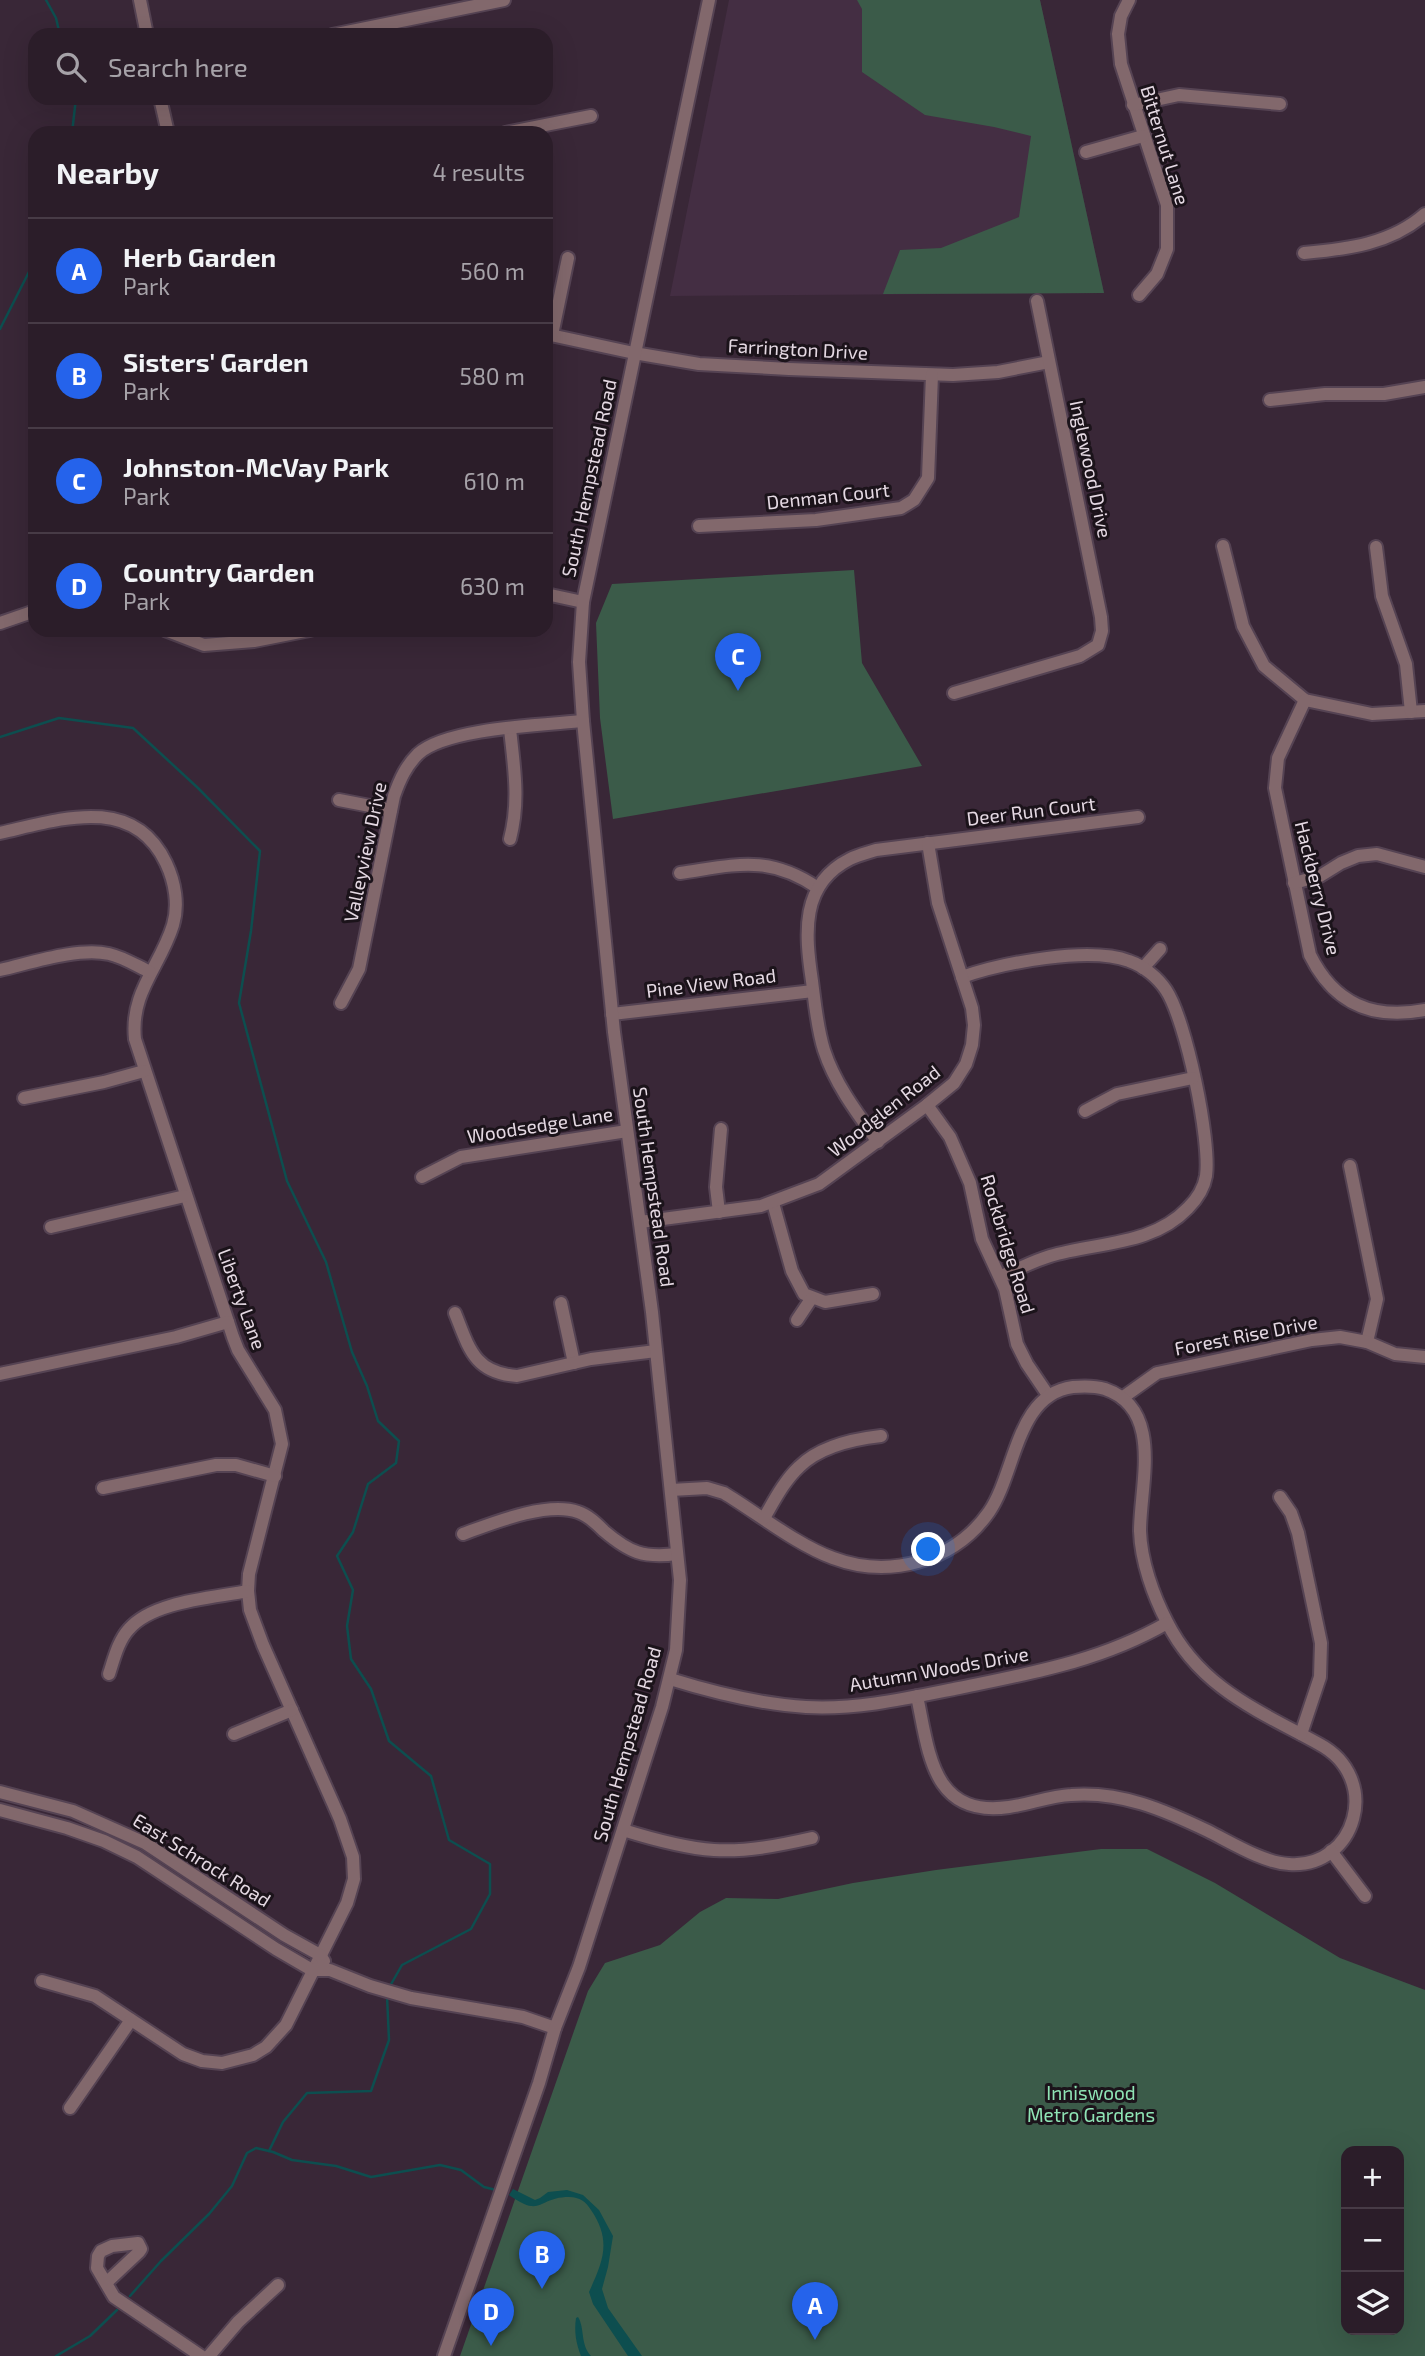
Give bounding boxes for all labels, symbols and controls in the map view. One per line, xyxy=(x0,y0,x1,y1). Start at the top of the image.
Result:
search box xyxy=(28,28,553,105)
icon: search xyxy=(52,48,90,86)
text: Search here xyxy=(108,51,248,82)
street label: Bitternut Lane xyxy=(1136,82,1195,207)
text: Nearby xyxy=(56,154,159,190)
text: 4 results xyxy=(433,158,525,186)
text: Herb Garden xyxy=(123,241,276,272)
text: A xyxy=(71,257,87,285)
text: 560 m xyxy=(460,257,525,285)
text: Park xyxy=(123,272,170,300)
street label: Farrington Drive xyxy=(727,333,869,364)
text: Sisters' Garden xyxy=(123,346,309,377)
text: B xyxy=(72,362,86,390)
text: 580 m xyxy=(460,362,525,390)
text: Park xyxy=(123,377,170,405)
street label: South Hempstead Road xyxy=(556,377,621,579)
street label: Inglewood Drive xyxy=(1066,398,1117,540)
text: Johnston-McVay Park xyxy=(123,451,389,482)
text: C xyxy=(72,467,86,495)
text: 610 m xyxy=(464,467,525,495)
street label: Denman Court xyxy=(765,478,891,513)
text: Park xyxy=(123,482,170,510)
text: Country Garden xyxy=(123,556,315,587)
text: D xyxy=(71,572,87,600)
text: 630 m xyxy=(460,572,525,600)
text: Park xyxy=(123,587,170,615)
pin: C xyxy=(715,633,761,691)
street label: Valleyview Drive xyxy=(338,780,391,924)
street label: Deer Run Court xyxy=(965,791,1097,830)
street label: Hackberry Drive xyxy=(1291,818,1346,957)
street label: Pine View Road xyxy=(645,963,777,1002)
street label: Woodglen Road xyxy=(823,1060,944,1161)
street label: South Hempstead Road xyxy=(629,1085,680,1288)
street label: Woodsedge Lane xyxy=(465,1102,614,1147)
street label: Rockbridge Road xyxy=(976,1172,1041,1316)
street label: Liberty Lane xyxy=(214,1245,271,1352)
street label: Forest Rise Drive xyxy=(1172,1309,1319,1360)
your location xyxy=(911,1532,945,1566)
street label: Autumn Woods Drive xyxy=(848,1641,1030,1696)
street label: South Hempstead Road xyxy=(588,1644,665,1844)
street label: East Schrock Road xyxy=(129,1808,275,1911)
park label: Inniswood Metro Gardens xyxy=(1027,2081,1155,2126)
map controls xyxy=(1341,2146,1404,2335)
button: + xyxy=(1341,2146,1404,2209)
button: − xyxy=(1341,2209,1404,2272)
pin: B xyxy=(519,2231,565,2289)
button: layers xyxy=(1341,2272,1404,2335)
pin: A xyxy=(792,2282,838,2340)
pin: D xyxy=(468,2288,514,2346)

